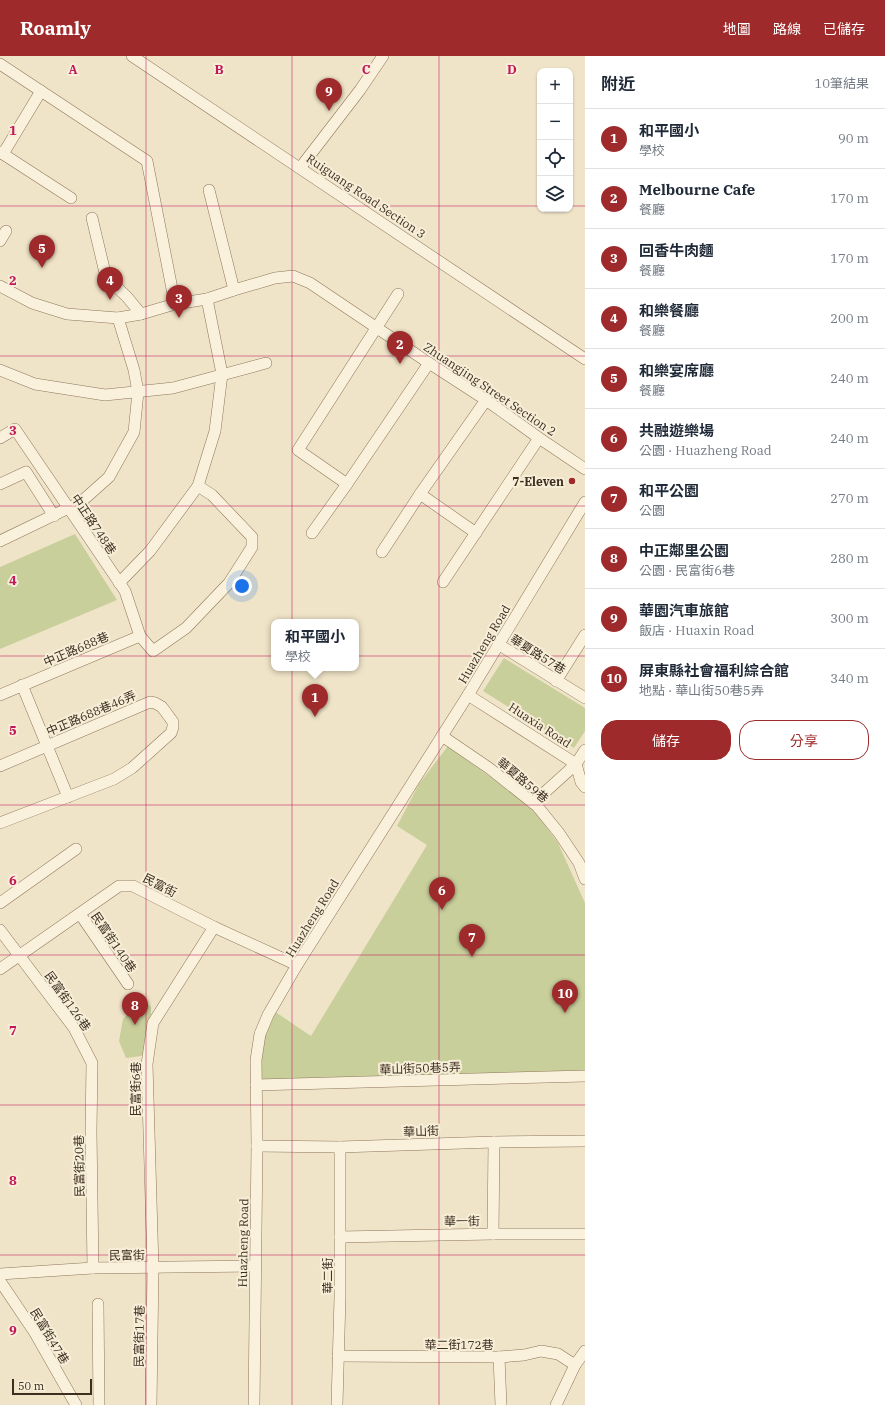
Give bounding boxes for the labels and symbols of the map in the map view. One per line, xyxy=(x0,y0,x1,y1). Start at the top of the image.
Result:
text: A xyxy=(68,61,78,78)
text: B xyxy=(214,61,224,78)
text: C xyxy=(362,61,371,78)
text: D xyxy=(507,61,517,78)
pin: 9 xyxy=(316,78,342,111)
text: 1 xyxy=(9,122,17,139)
street label: Ruiguang Road Section 3 xyxy=(304,151,428,241)
pin: 5 xyxy=(29,235,55,268)
pin: 4 xyxy=(97,267,123,300)
text: 2 xyxy=(9,272,17,289)
pin: 3 xyxy=(166,285,192,318)
pin: 2 xyxy=(387,331,413,364)
street label: Zhuangjing Street Section 2 xyxy=(421,339,559,439)
text: 3 xyxy=(9,422,17,439)
place label: 7-Eleven xyxy=(512,474,564,489)
marker: 7-Eleven xyxy=(567,476,577,486)
street label: 中正路748巷 xyxy=(68,491,120,557)
text: 4 xyxy=(9,572,17,589)
your location xyxy=(232,576,252,596)
street label: Huazheng Road xyxy=(455,602,513,686)
street label: 中正路688巷 xyxy=(41,628,111,670)
street label: 華夏路57巷 xyxy=(508,631,568,677)
pin: 1 xyxy=(302,684,328,717)
street label: 中正路688巷46弄 xyxy=(44,687,138,739)
street label: Huaxia Road xyxy=(506,699,574,751)
text: 5 xyxy=(9,722,17,739)
street label: 華夏路59巷 xyxy=(494,754,552,806)
street label: 民富街 xyxy=(141,870,179,900)
text: 6 xyxy=(9,872,17,889)
street label: Huazheng Road xyxy=(282,876,342,960)
pin: 6 xyxy=(429,877,455,910)
street label: 民富街140巷 xyxy=(88,909,140,975)
pin: 7 xyxy=(459,924,485,957)
street label: 民富街126巷 xyxy=(42,968,94,1034)
pin: 10 xyxy=(552,980,578,1013)
pin: 8 xyxy=(122,992,148,1025)
text: 7 xyxy=(9,1022,17,1039)
street label: 華山街50巷5弄 xyxy=(379,1059,461,1077)
street label: 民富街6巷 xyxy=(128,1061,143,1117)
street label: 華山街 xyxy=(403,1123,439,1139)
street label: 民富街20巷 xyxy=(71,1135,87,1197)
text: 8 xyxy=(9,1172,17,1189)
street label: Huazheng Road xyxy=(235,1198,251,1288)
street label: 華一街 xyxy=(444,1213,480,1229)
street label: 民富街 xyxy=(109,1247,145,1263)
street label: 華二街 xyxy=(320,1258,335,1294)
street label: 民富街47巷 xyxy=(28,1305,72,1367)
street label: 民富街17巷 xyxy=(131,1305,147,1367)
text: 9 xyxy=(9,1322,17,1339)
street label: 華二街172巷 xyxy=(424,1337,494,1352)
scale bar xyxy=(12,1377,92,1396)

